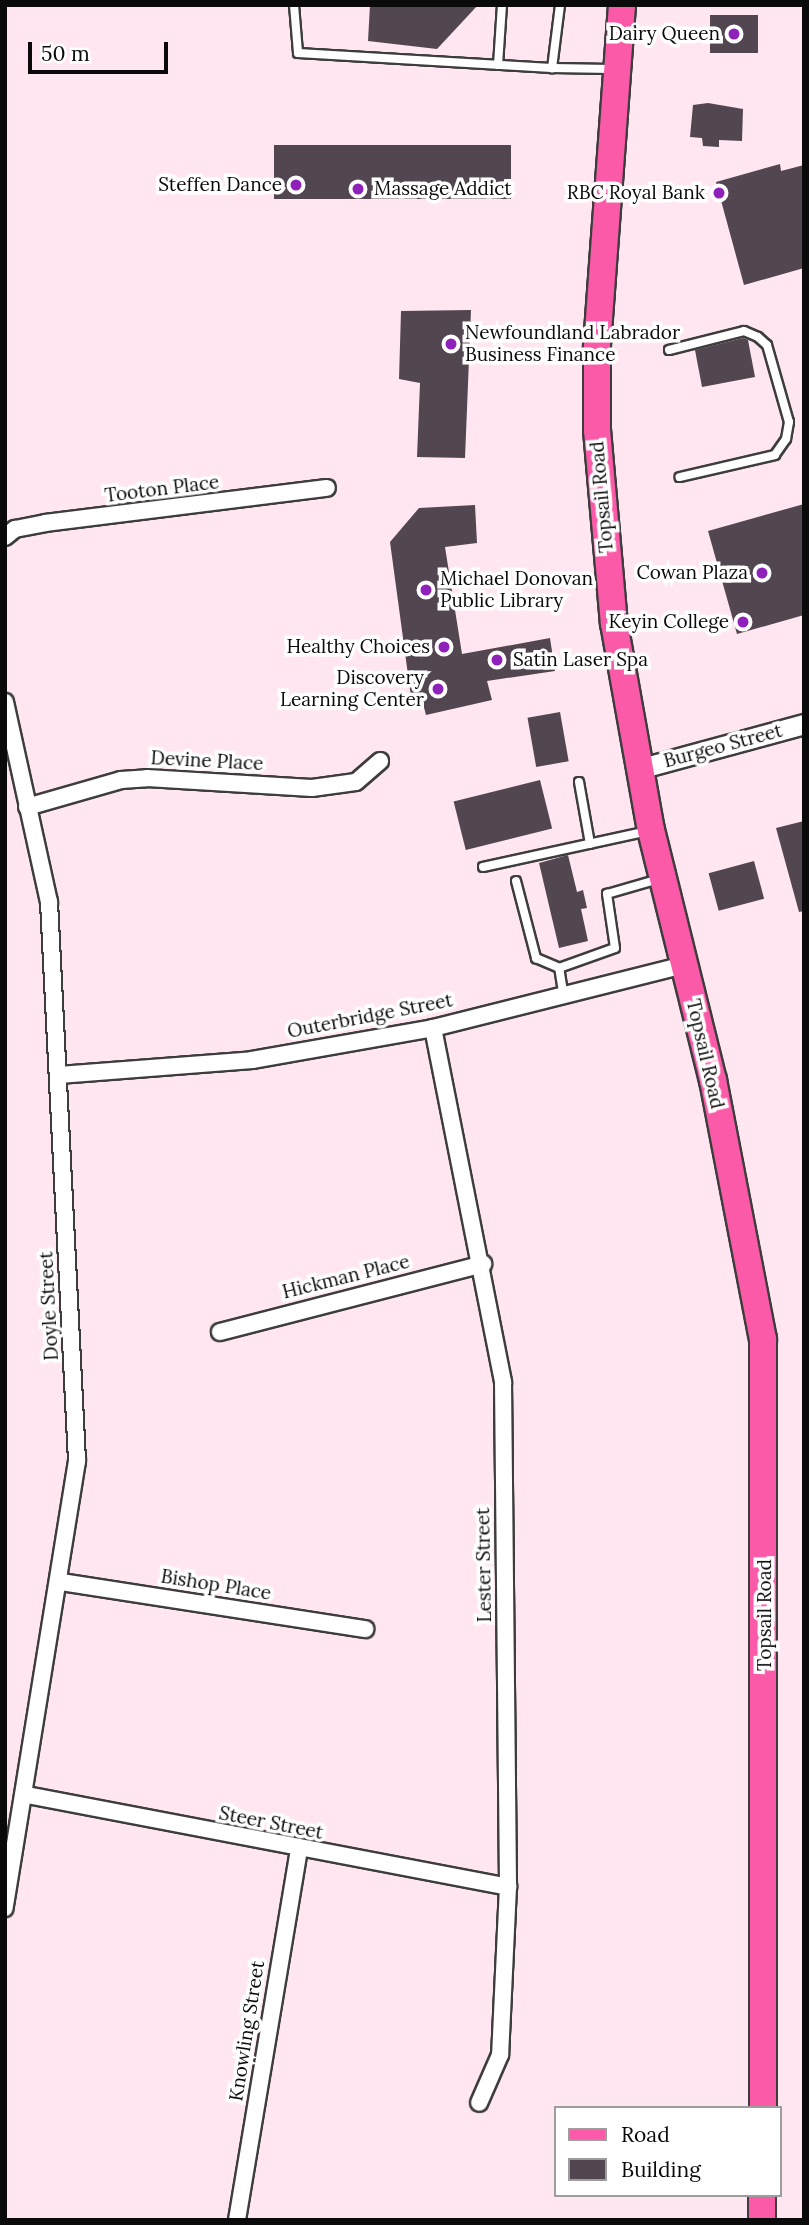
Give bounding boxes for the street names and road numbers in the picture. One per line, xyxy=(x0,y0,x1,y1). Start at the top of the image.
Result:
street label: Topsail Road xyxy=(586,440,618,554)
street label: Tooton Place xyxy=(103,471,221,507)
street label: Burgeo Street xyxy=(661,719,785,773)
street label: Devine Place xyxy=(150,747,264,775)
street label: Outerbridge Street xyxy=(285,989,455,1043)
street label: Topsail Road xyxy=(681,997,729,1111)
street label: Hickman Place xyxy=(280,1250,412,1304)
street label: Doyle Street xyxy=(35,1251,63,1361)
street label: Lester Street xyxy=(472,1507,496,1623)
street label: Topsail Road xyxy=(754,1559,776,1671)
street label: Bishop Place xyxy=(159,1565,273,1605)
street label: Steer Street xyxy=(217,1802,325,1844)
street label: Knowling Street xyxy=(225,1959,269,2103)

